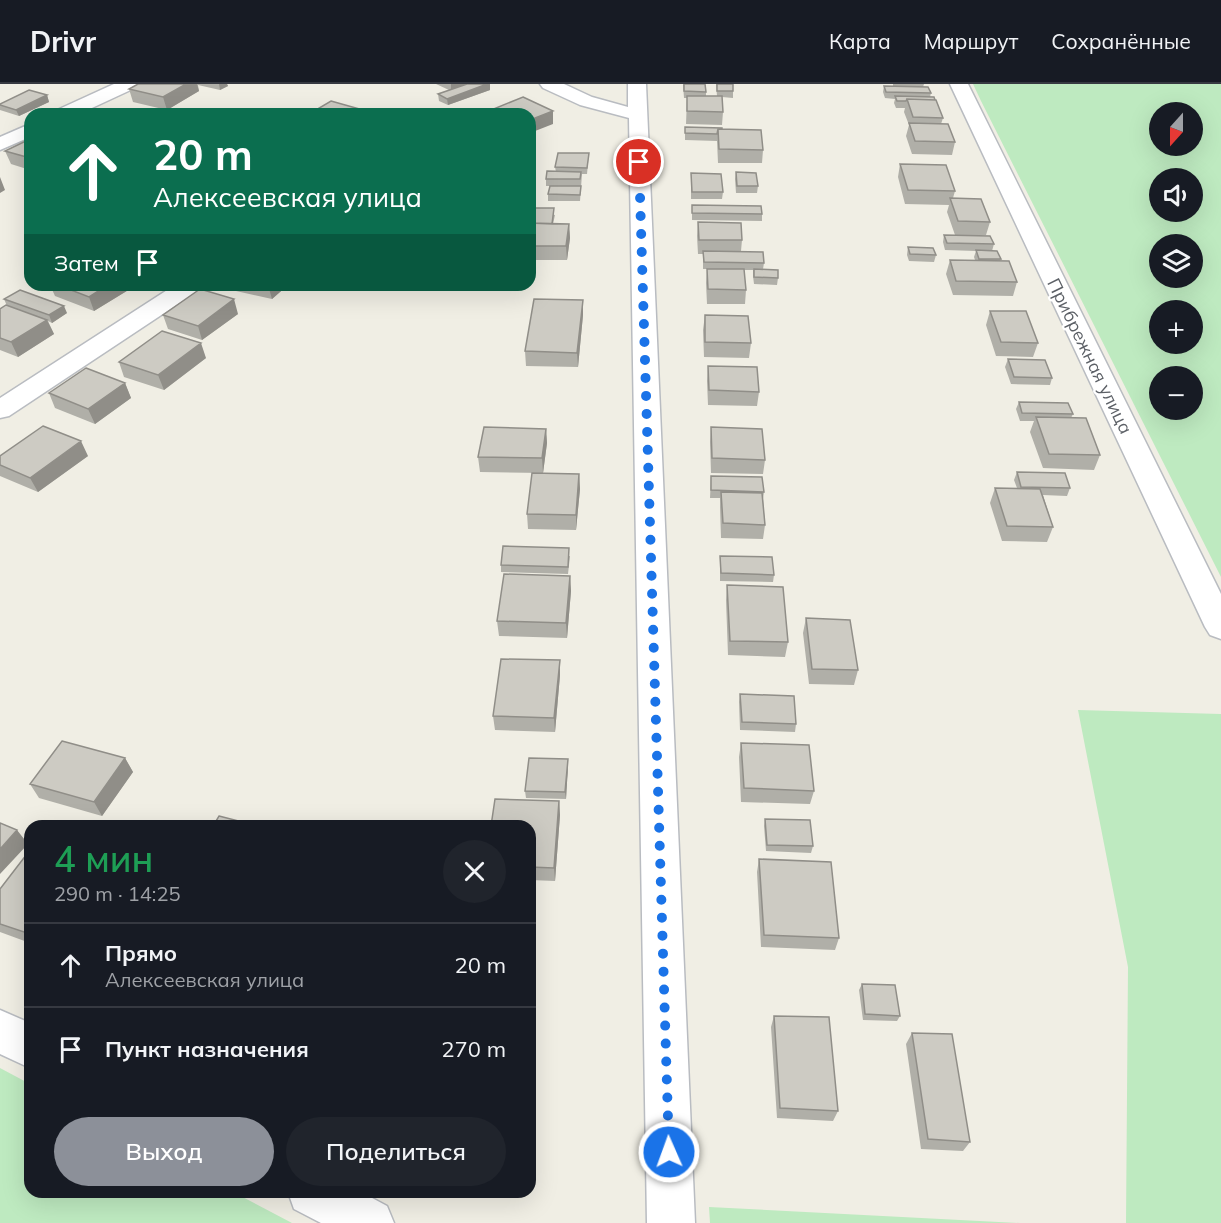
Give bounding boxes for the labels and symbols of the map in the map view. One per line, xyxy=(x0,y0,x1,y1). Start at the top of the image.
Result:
north arrow xyxy=(1149,102,1203,156)
pin xyxy=(613,136,664,187)
street label: Прибрежная улица xyxy=(1042,274,1138,438)
position arrow xyxy=(637,1120,701,1184)

